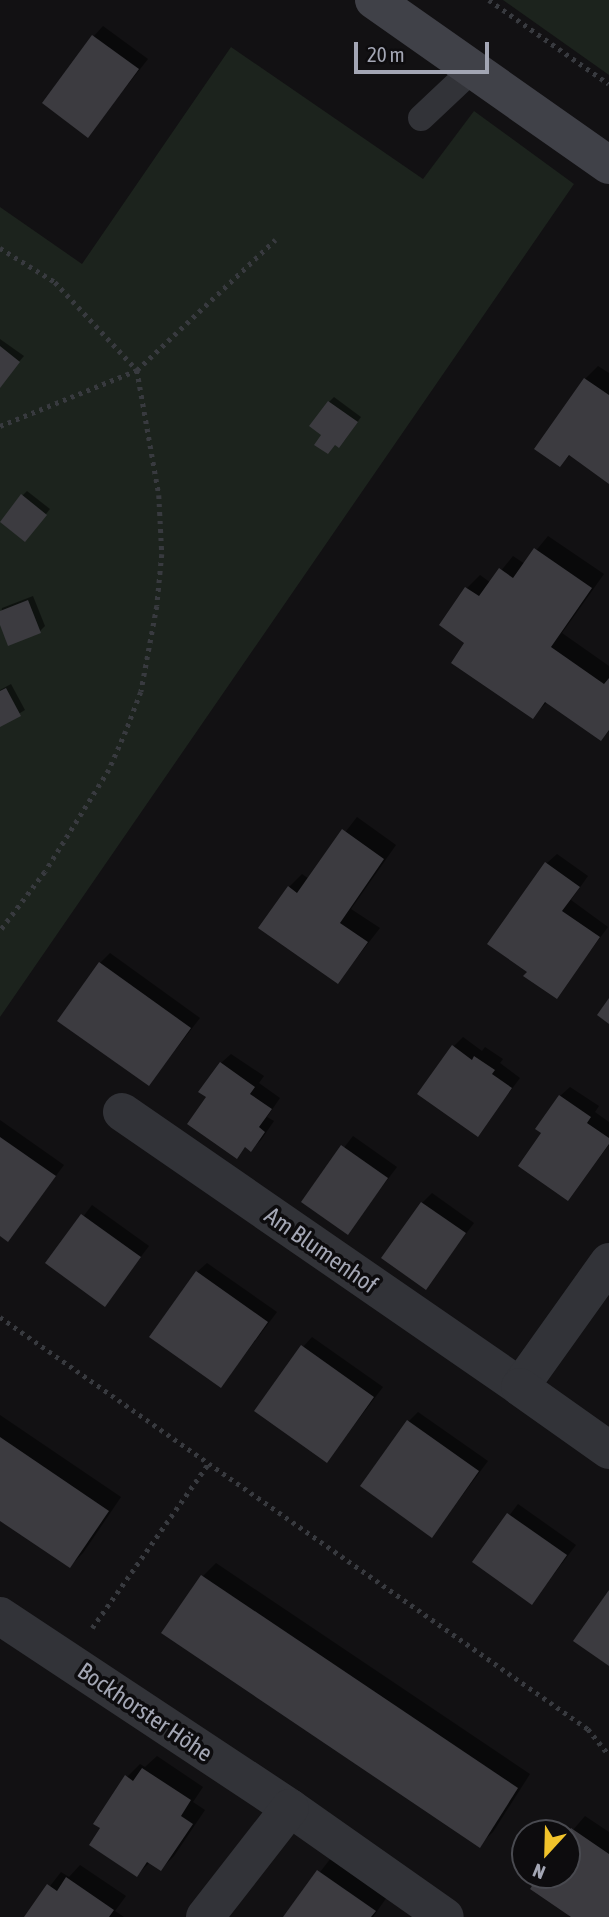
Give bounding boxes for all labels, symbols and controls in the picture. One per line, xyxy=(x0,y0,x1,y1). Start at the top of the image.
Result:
scale bar xyxy=(357,28,492,72)
text: 20 m xyxy=(367,42,405,66)
street label: Am Blumenhof xyxy=(259,1201,383,1299)
street label: Bockhorster Höhe xyxy=(72,1656,218,1768)
north arrow xyxy=(511,1819,581,1889)
text: N xyxy=(530,1859,548,1884)

